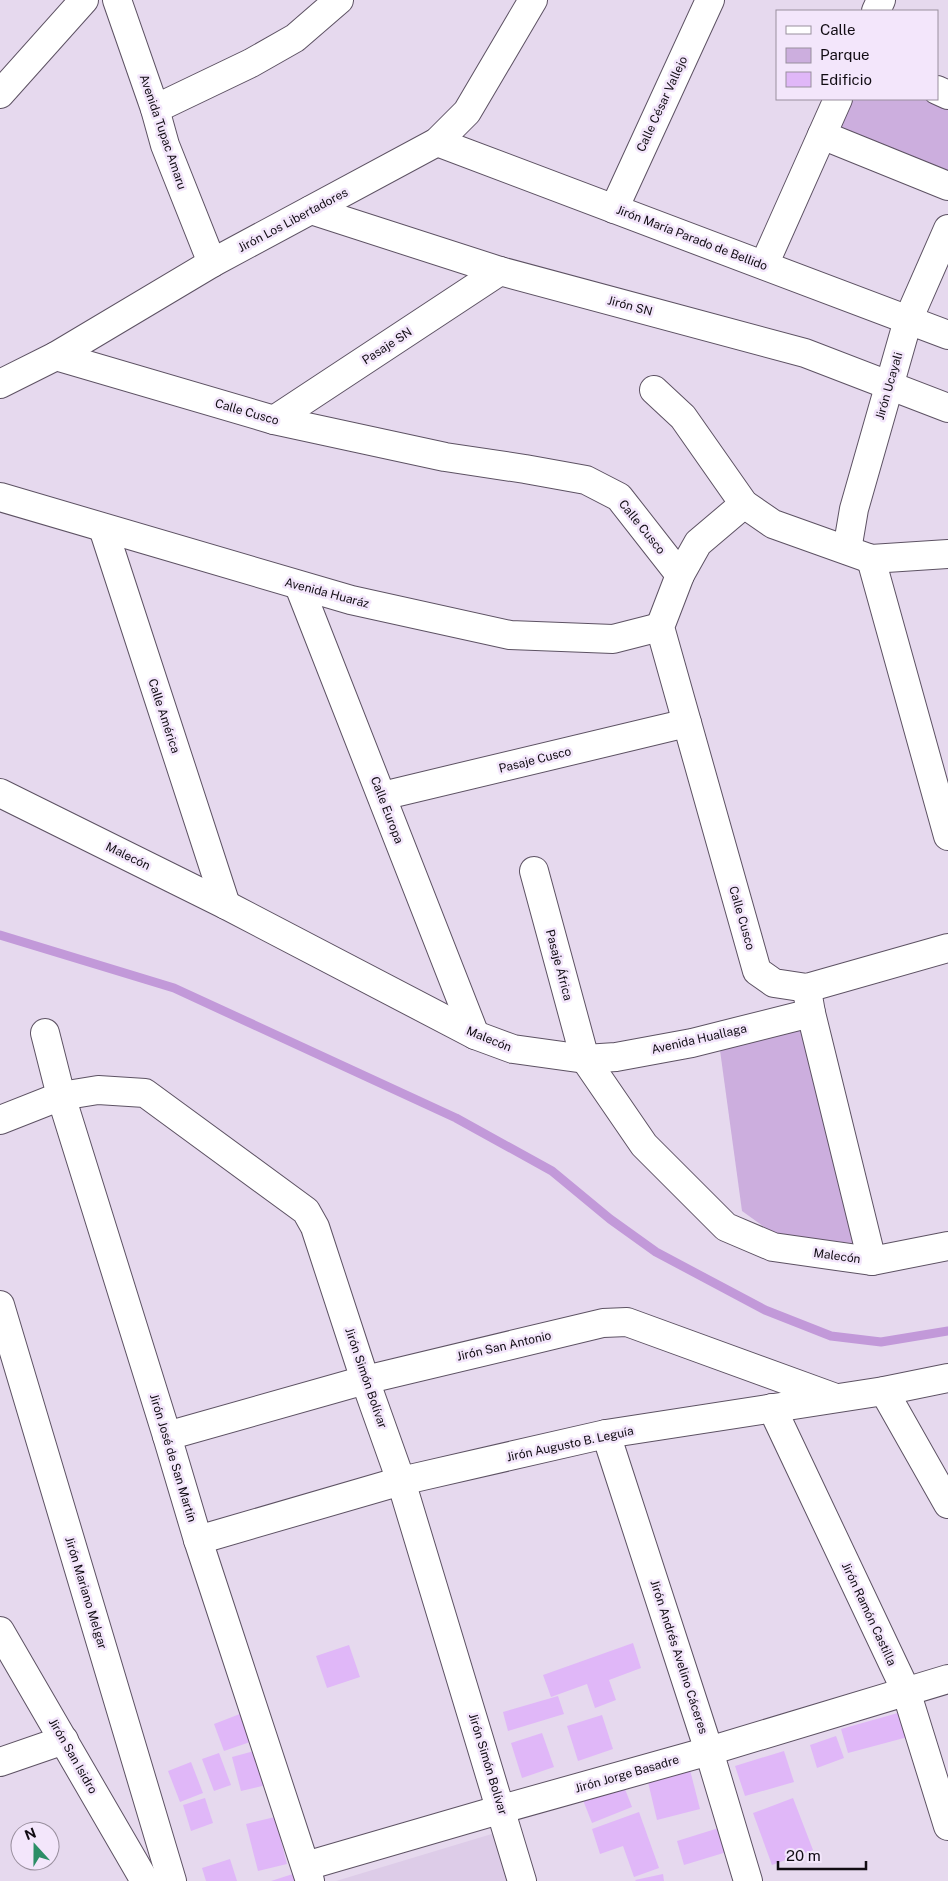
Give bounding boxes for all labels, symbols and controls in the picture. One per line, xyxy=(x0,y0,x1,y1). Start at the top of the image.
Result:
legend xyxy=(776,10,938,100)
text: Calle xyxy=(820,21,856,38)
text: Parque xyxy=(820,46,870,63)
street label: Calle César Vallejo xyxy=(634,54,690,154)
text: Edificio xyxy=(820,71,872,88)
street label: Avenida Tupac Amaru xyxy=(137,73,189,191)
street label: Jirón Los Libertadores xyxy=(236,185,350,255)
street label: Jirón María Parado de Bellido xyxy=(614,203,770,273)
street label: Jirón SN xyxy=(606,293,654,319)
street label: Pasaje SN xyxy=(359,325,415,367)
street label: Jirón Ucayali xyxy=(873,351,905,421)
street label: Calle Cusco xyxy=(213,396,281,428)
street label: Calle Cusco xyxy=(616,497,668,557)
street label: Avenida Huaráz xyxy=(283,575,371,611)
street label: Calle América xyxy=(145,677,183,755)
street label: Pasaje Cusco xyxy=(497,744,573,776)
street label: Calle Europa xyxy=(368,774,406,846)
street label: Malecón xyxy=(104,839,152,873)
street label: Calle Cusco xyxy=(726,884,758,952)
street label: Pasaje África xyxy=(543,928,575,1002)
street label: Avenida Huallaga xyxy=(650,1021,748,1057)
street label: Malecón xyxy=(464,1024,514,1054)
street label: Malecón xyxy=(812,1246,862,1266)
street label: Jirón Simón Bolívar xyxy=(342,1326,390,1431)
street label: Jirón San Antonio xyxy=(455,1328,553,1364)
street label: Jirón José de San Martín xyxy=(147,1392,199,1524)
street label: Jirón Augusto B. Leguía xyxy=(505,1424,635,1464)
street label: Jirón Mariano Melgar xyxy=(62,1535,110,1651)
street label: Jirón Ramón Castilla xyxy=(839,1560,899,1668)
street label: Jirón Andrés Avelino Cáceres xyxy=(647,1578,711,1736)
street label: Jirón Simón Bolívar xyxy=(466,1711,510,1817)
street label: Jirón San Isidro xyxy=(46,1716,100,1796)
street label: Jirón Jorge Basadre xyxy=(573,1752,681,1796)
north arrow xyxy=(10,1821,60,1871)
text: N xyxy=(22,1824,38,1843)
scale bar xyxy=(778,1838,866,1870)
text: 20 m xyxy=(786,1847,821,1864)

